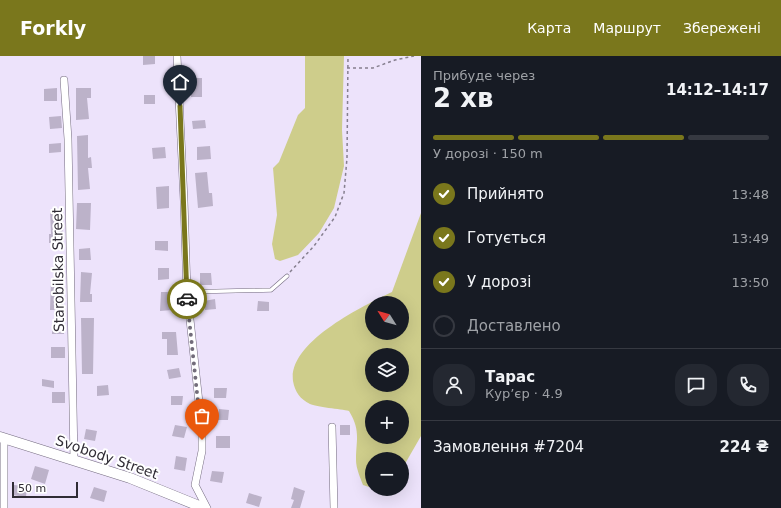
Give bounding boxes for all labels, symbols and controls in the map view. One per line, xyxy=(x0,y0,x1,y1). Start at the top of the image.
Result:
text: Forkly xyxy=(20,17,86,39)
text: Карта xyxy=(527,20,571,36)
text: Маршрут xyxy=(593,20,661,36)
text: Збережені xyxy=(683,20,761,36)
pin xyxy=(163,65,197,106)
text: Прибуде через xyxy=(433,68,535,83)
icon: home xyxy=(169,71,191,93)
text: 14:12–14:17 xyxy=(666,81,769,99)
text: 2 хв xyxy=(433,83,493,113)
text: У дорозі · 150 m xyxy=(433,146,543,161)
icon: check xyxy=(433,183,455,205)
text: Прийнято xyxy=(467,185,544,203)
text: 13:48 xyxy=(732,187,769,202)
street label: Starobilska Street xyxy=(49,207,67,332)
icon: check xyxy=(433,227,455,249)
text: Готується xyxy=(467,229,546,247)
text: 13:49 xyxy=(732,231,769,246)
icon: check xyxy=(433,271,455,293)
text: У дорозі xyxy=(467,273,531,291)
text: 13:50 xyxy=(732,275,769,290)
courier xyxy=(167,279,207,319)
icon: car xyxy=(176,288,198,310)
north arrow xyxy=(365,296,409,340)
map controls xyxy=(365,296,409,496)
text: Доставлено xyxy=(467,317,561,335)
button: layers xyxy=(365,348,409,392)
button: person xyxy=(433,364,475,406)
button: chat xyxy=(675,364,717,406)
button: phone xyxy=(727,364,769,406)
text: Тарас xyxy=(485,368,535,386)
text: Кур’єр · 4.9 xyxy=(485,386,563,401)
pin xyxy=(185,399,219,440)
button: + xyxy=(365,400,409,444)
icon: bag xyxy=(191,405,213,427)
street label: Svobody Street xyxy=(54,432,161,482)
text: Замовлення #7204 xyxy=(433,438,584,456)
text: 224 ₴ xyxy=(720,438,769,456)
button: − xyxy=(365,452,409,496)
scale bar xyxy=(12,480,78,499)
text: 50 m xyxy=(18,482,46,495)

